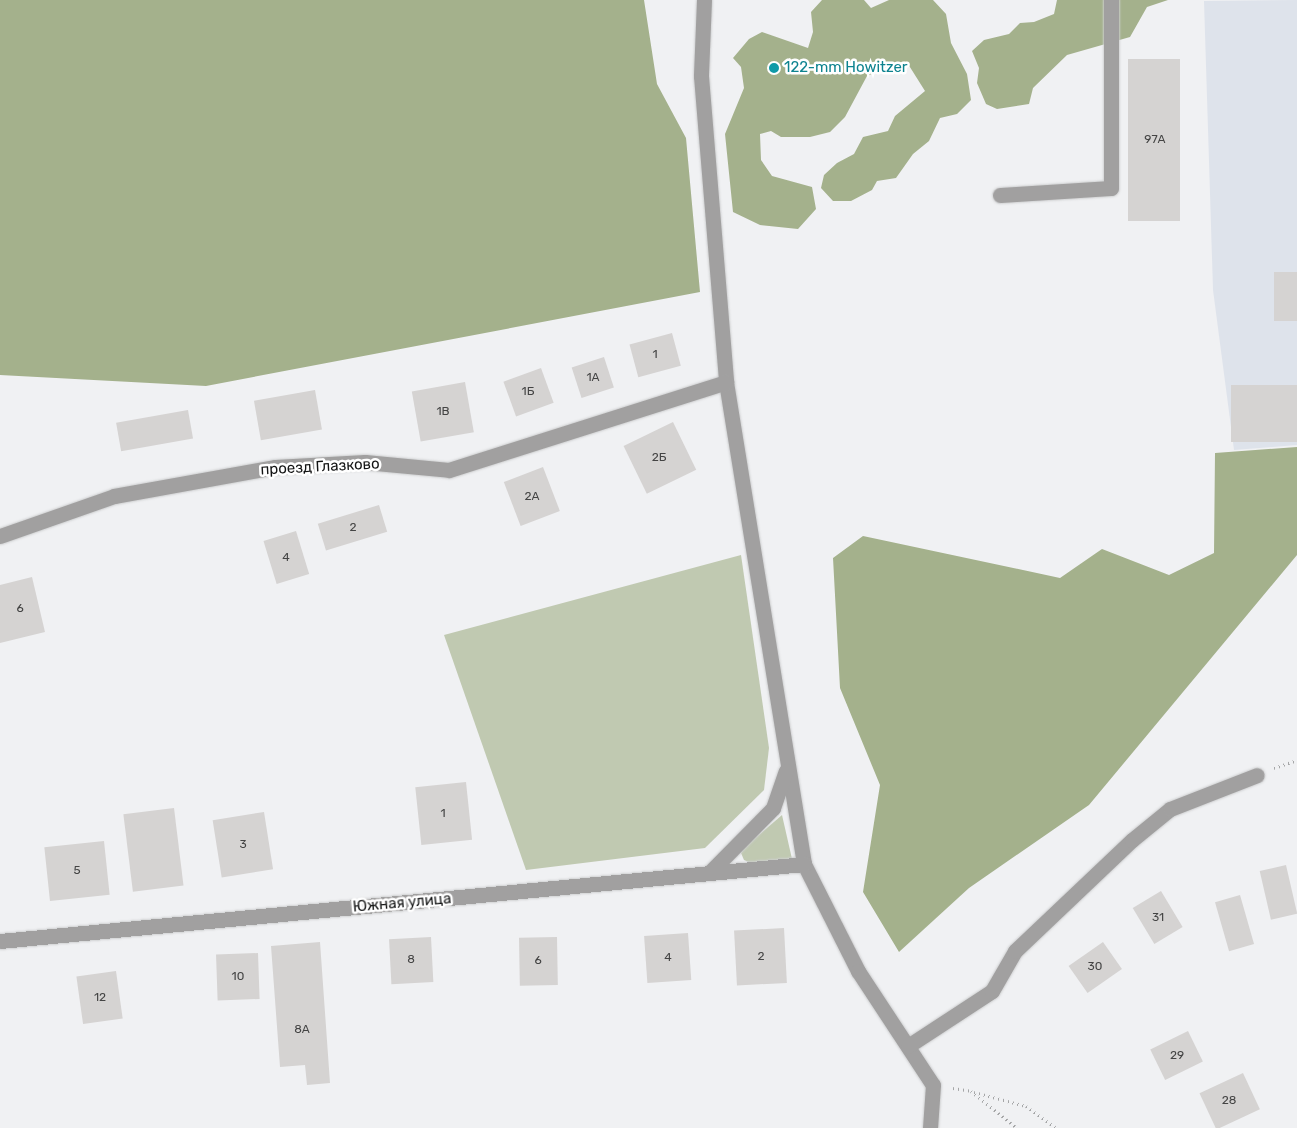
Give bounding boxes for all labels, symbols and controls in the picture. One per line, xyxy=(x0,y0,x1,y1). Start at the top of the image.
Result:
place label: 122-mm Howitzer xyxy=(784,59,908,77)
marker: 122-mm Howitzer xyxy=(768,62,780,74)
house number: 97А xyxy=(1144,133,1166,147)
house number: 1 xyxy=(652,348,658,362)
house number: 1А xyxy=(586,371,600,385)
house number: 1Б xyxy=(522,385,534,399)
house number: 1В xyxy=(436,405,450,419)
house number: 2Б xyxy=(652,451,666,465)
street label: проезд Глазково xyxy=(260,455,380,479)
house number: 2А xyxy=(524,490,540,504)
house number: 2 xyxy=(349,521,357,535)
house number: 4 xyxy=(282,551,290,565)
house number: 6 xyxy=(16,602,24,616)
house number: 1 xyxy=(440,807,446,821)
house number: 3 xyxy=(239,838,247,852)
house number: 5 xyxy=(73,864,81,878)
street label: Южная улица xyxy=(352,890,452,916)
house number: 31 xyxy=(1152,911,1164,925)
house number: 2 xyxy=(757,950,765,964)
house number: 4 xyxy=(664,951,672,965)
house number: 8 xyxy=(407,953,415,967)
house number: 6 xyxy=(534,954,542,968)
house number: 30 xyxy=(1088,960,1102,974)
house number: 10 xyxy=(232,970,244,984)
house number: 12 xyxy=(94,991,106,1005)
house number: 8А xyxy=(294,1023,310,1037)
house number: 29 xyxy=(1170,1049,1184,1063)
house number: 28 xyxy=(1222,1094,1236,1108)

